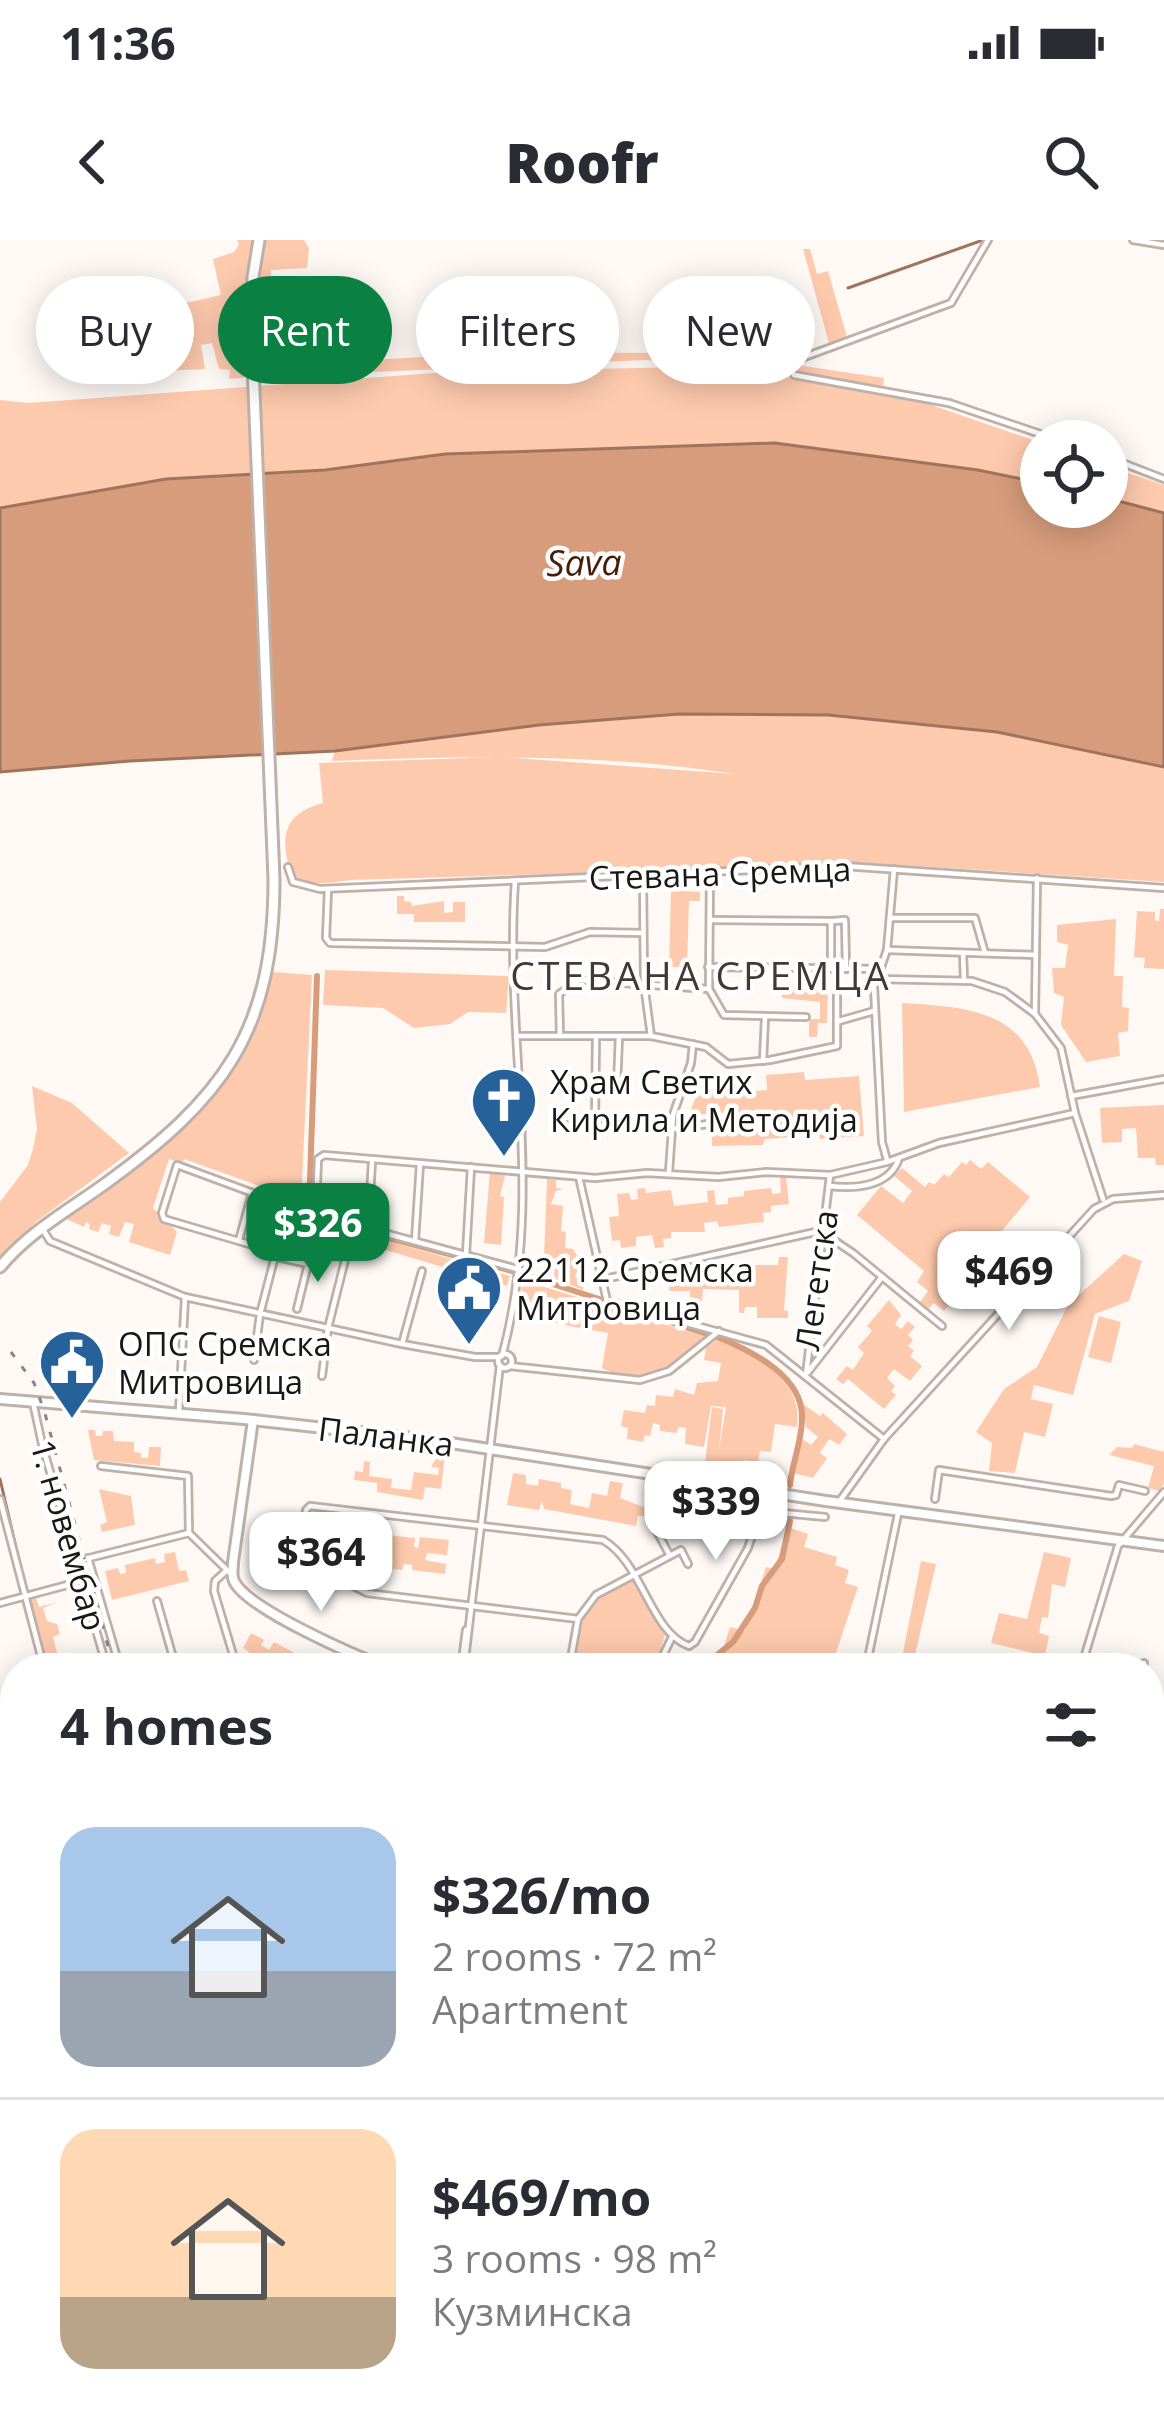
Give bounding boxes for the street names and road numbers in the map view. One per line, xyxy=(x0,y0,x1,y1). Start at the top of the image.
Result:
street label: Стевана Сремца xyxy=(588,846,852,900)
street label: Легетска xyxy=(784,1207,848,1353)
street label: Паланка xyxy=(316,1405,456,1467)
street label: 1. новембар xyxy=(20,1434,118,1636)

